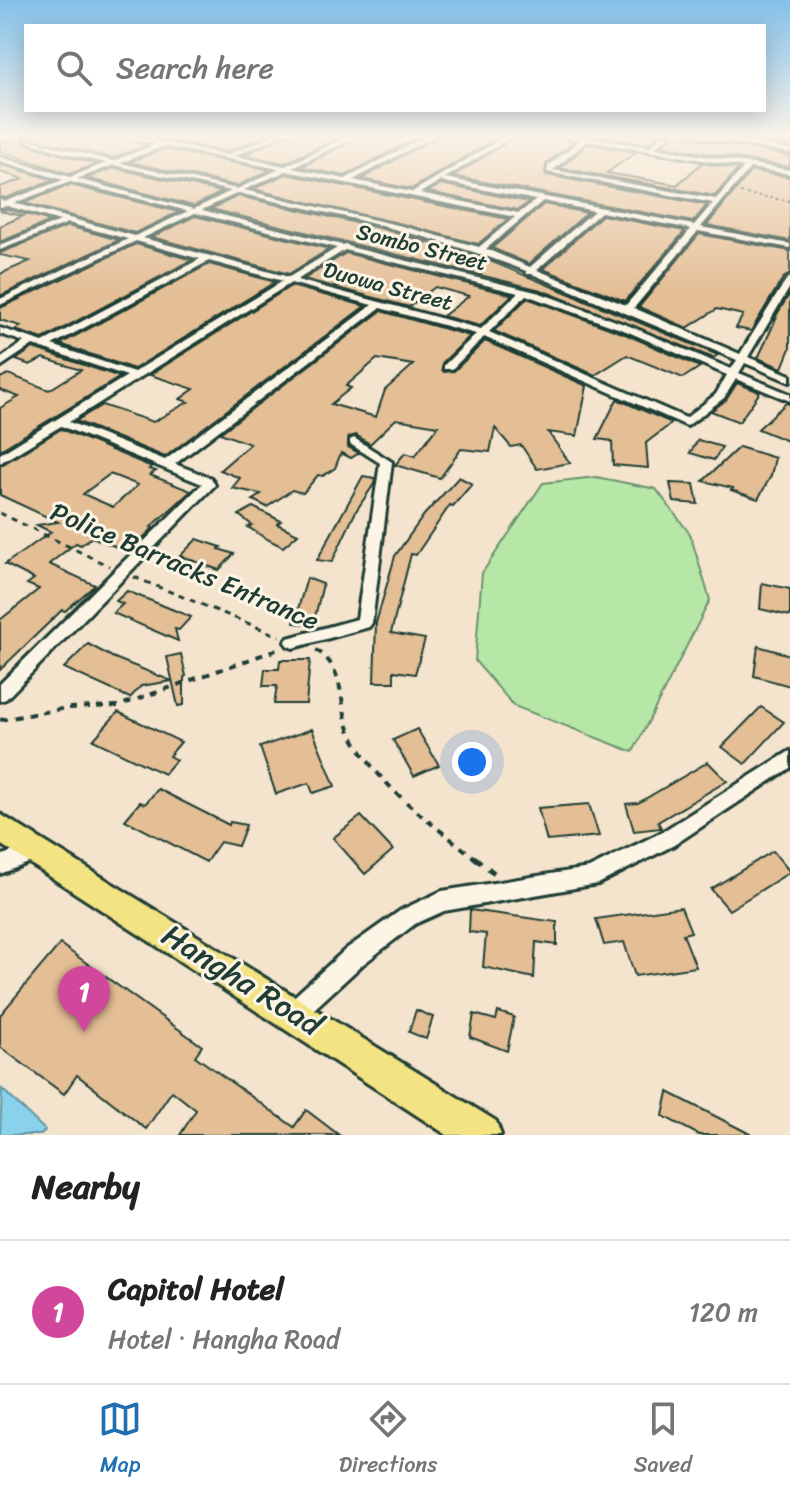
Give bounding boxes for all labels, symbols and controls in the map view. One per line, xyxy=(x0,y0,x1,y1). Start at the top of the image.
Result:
search box xyxy=(24,24,766,112)
text: Search here xyxy=(116,41,274,95)
icon: search xyxy=(52,46,96,90)
street label: Sombo Street xyxy=(352,212,492,282)
street label: Duowa Street xyxy=(319,250,458,322)
street label: Police Barracks Entrance xyxy=(43,489,327,643)
your location xyxy=(452,742,492,782)
street label: Hangha Road xyxy=(150,908,336,1053)
pin: 1 xyxy=(58,966,110,1032)
text: Nearby xyxy=(32,1157,140,1217)
text: Capitol Hotel xyxy=(108,1262,284,1316)
text: 1 xyxy=(52,1289,64,1335)
text: 120 m xyxy=(689,1289,758,1335)
text: Hotel · Hangha Road xyxy=(108,1316,340,1362)
tab: Map xyxy=(98,1397,142,1484)
tab: Directions xyxy=(339,1397,437,1484)
tab: Saved xyxy=(634,1397,692,1484)

